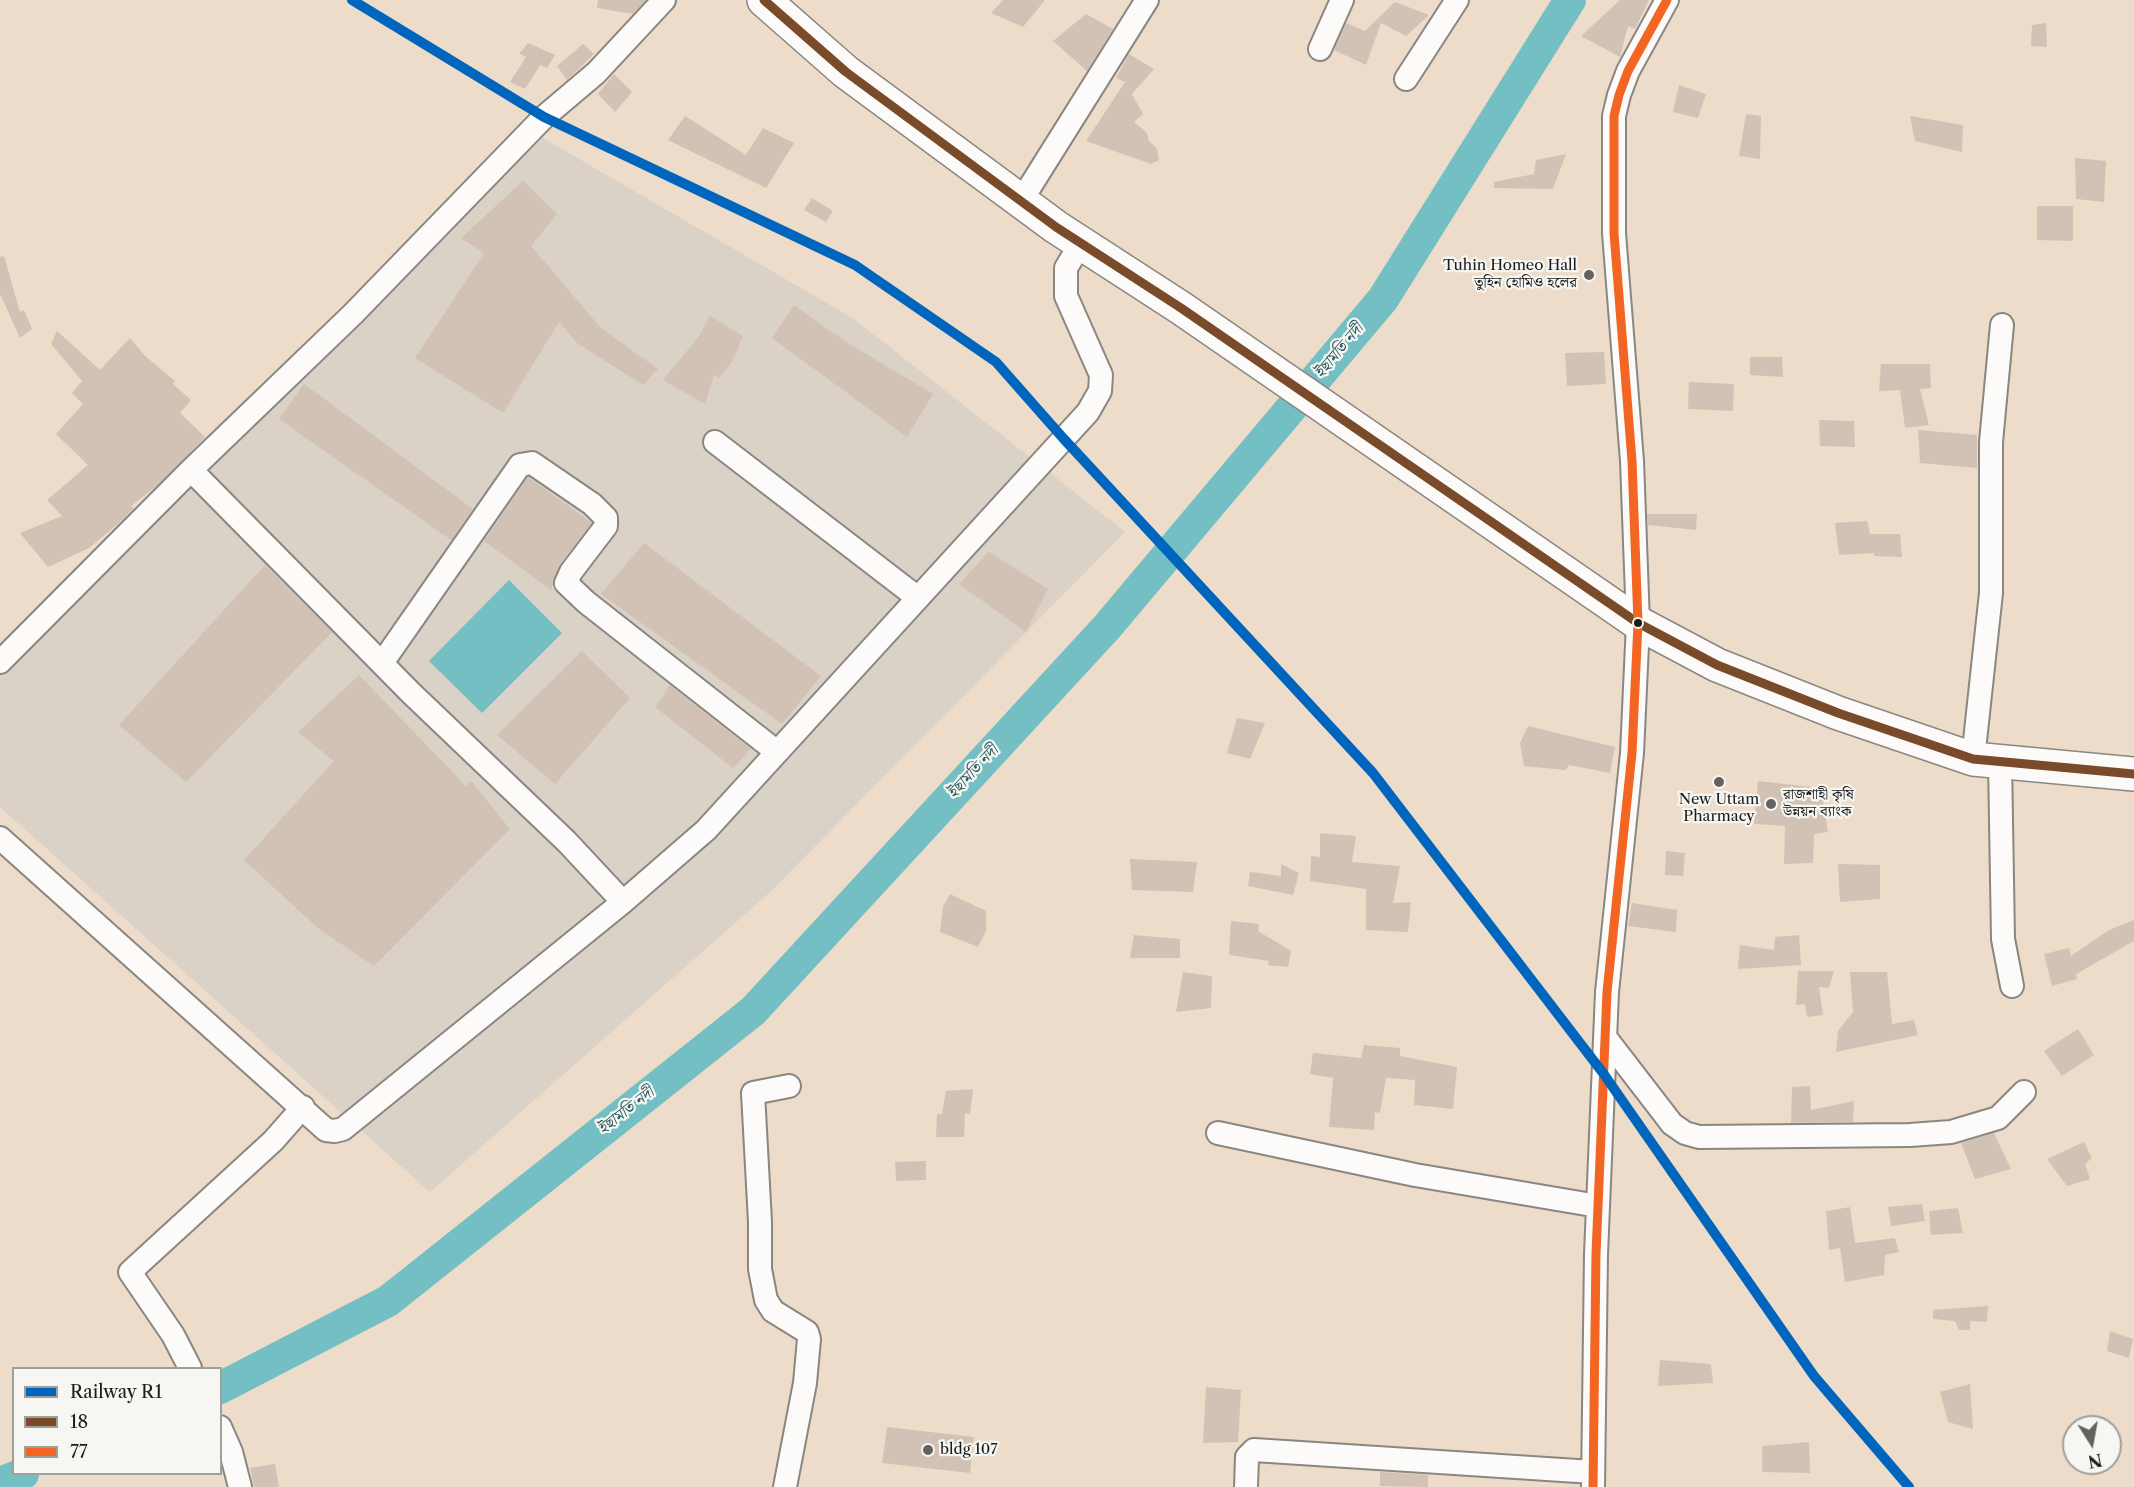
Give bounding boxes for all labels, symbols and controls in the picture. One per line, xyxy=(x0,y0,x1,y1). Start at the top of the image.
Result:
place label: Tuhin Homeo Hall তুহিন হোমিও হলের xyxy=(1443,257,1577,292)
marker: Tuhin Homeo Hall তুহিন হোমিও হলের xyxy=(1582,268,1596,282)
water label: ইছামতি নদী xyxy=(1311,320,1367,382)
unlabelled marker xyxy=(1632,617,1644,629)
water label: ইছামতি নদী xyxy=(944,741,1002,803)
marker: New Uttam Pharmacy xyxy=(1712,775,1726,789)
place label: রাজশাহী কৃষি উন্নয়ন ব্যাংক xyxy=(1783,786,1854,821)
place label: New Uttam Pharmacy xyxy=(1679,791,1759,826)
marker: রাজশাহী কৃষি উন্নয়ন ব্যাংক xyxy=(1764,797,1778,811)
water label: ইছামতি নদী xyxy=(594,1083,658,1139)
legend xyxy=(12,1367,222,1475)
text: Railway R1 xyxy=(70,1381,162,1403)
text: 18 xyxy=(70,1411,88,1433)
north arrow xyxy=(2062,1415,2122,1475)
text: 77 xyxy=(70,1441,88,1463)
place label: bldg 107 xyxy=(940,1441,998,1459)
marker: bldg 107 xyxy=(921,1443,935,1457)
text: N xyxy=(2086,1450,2104,1472)

